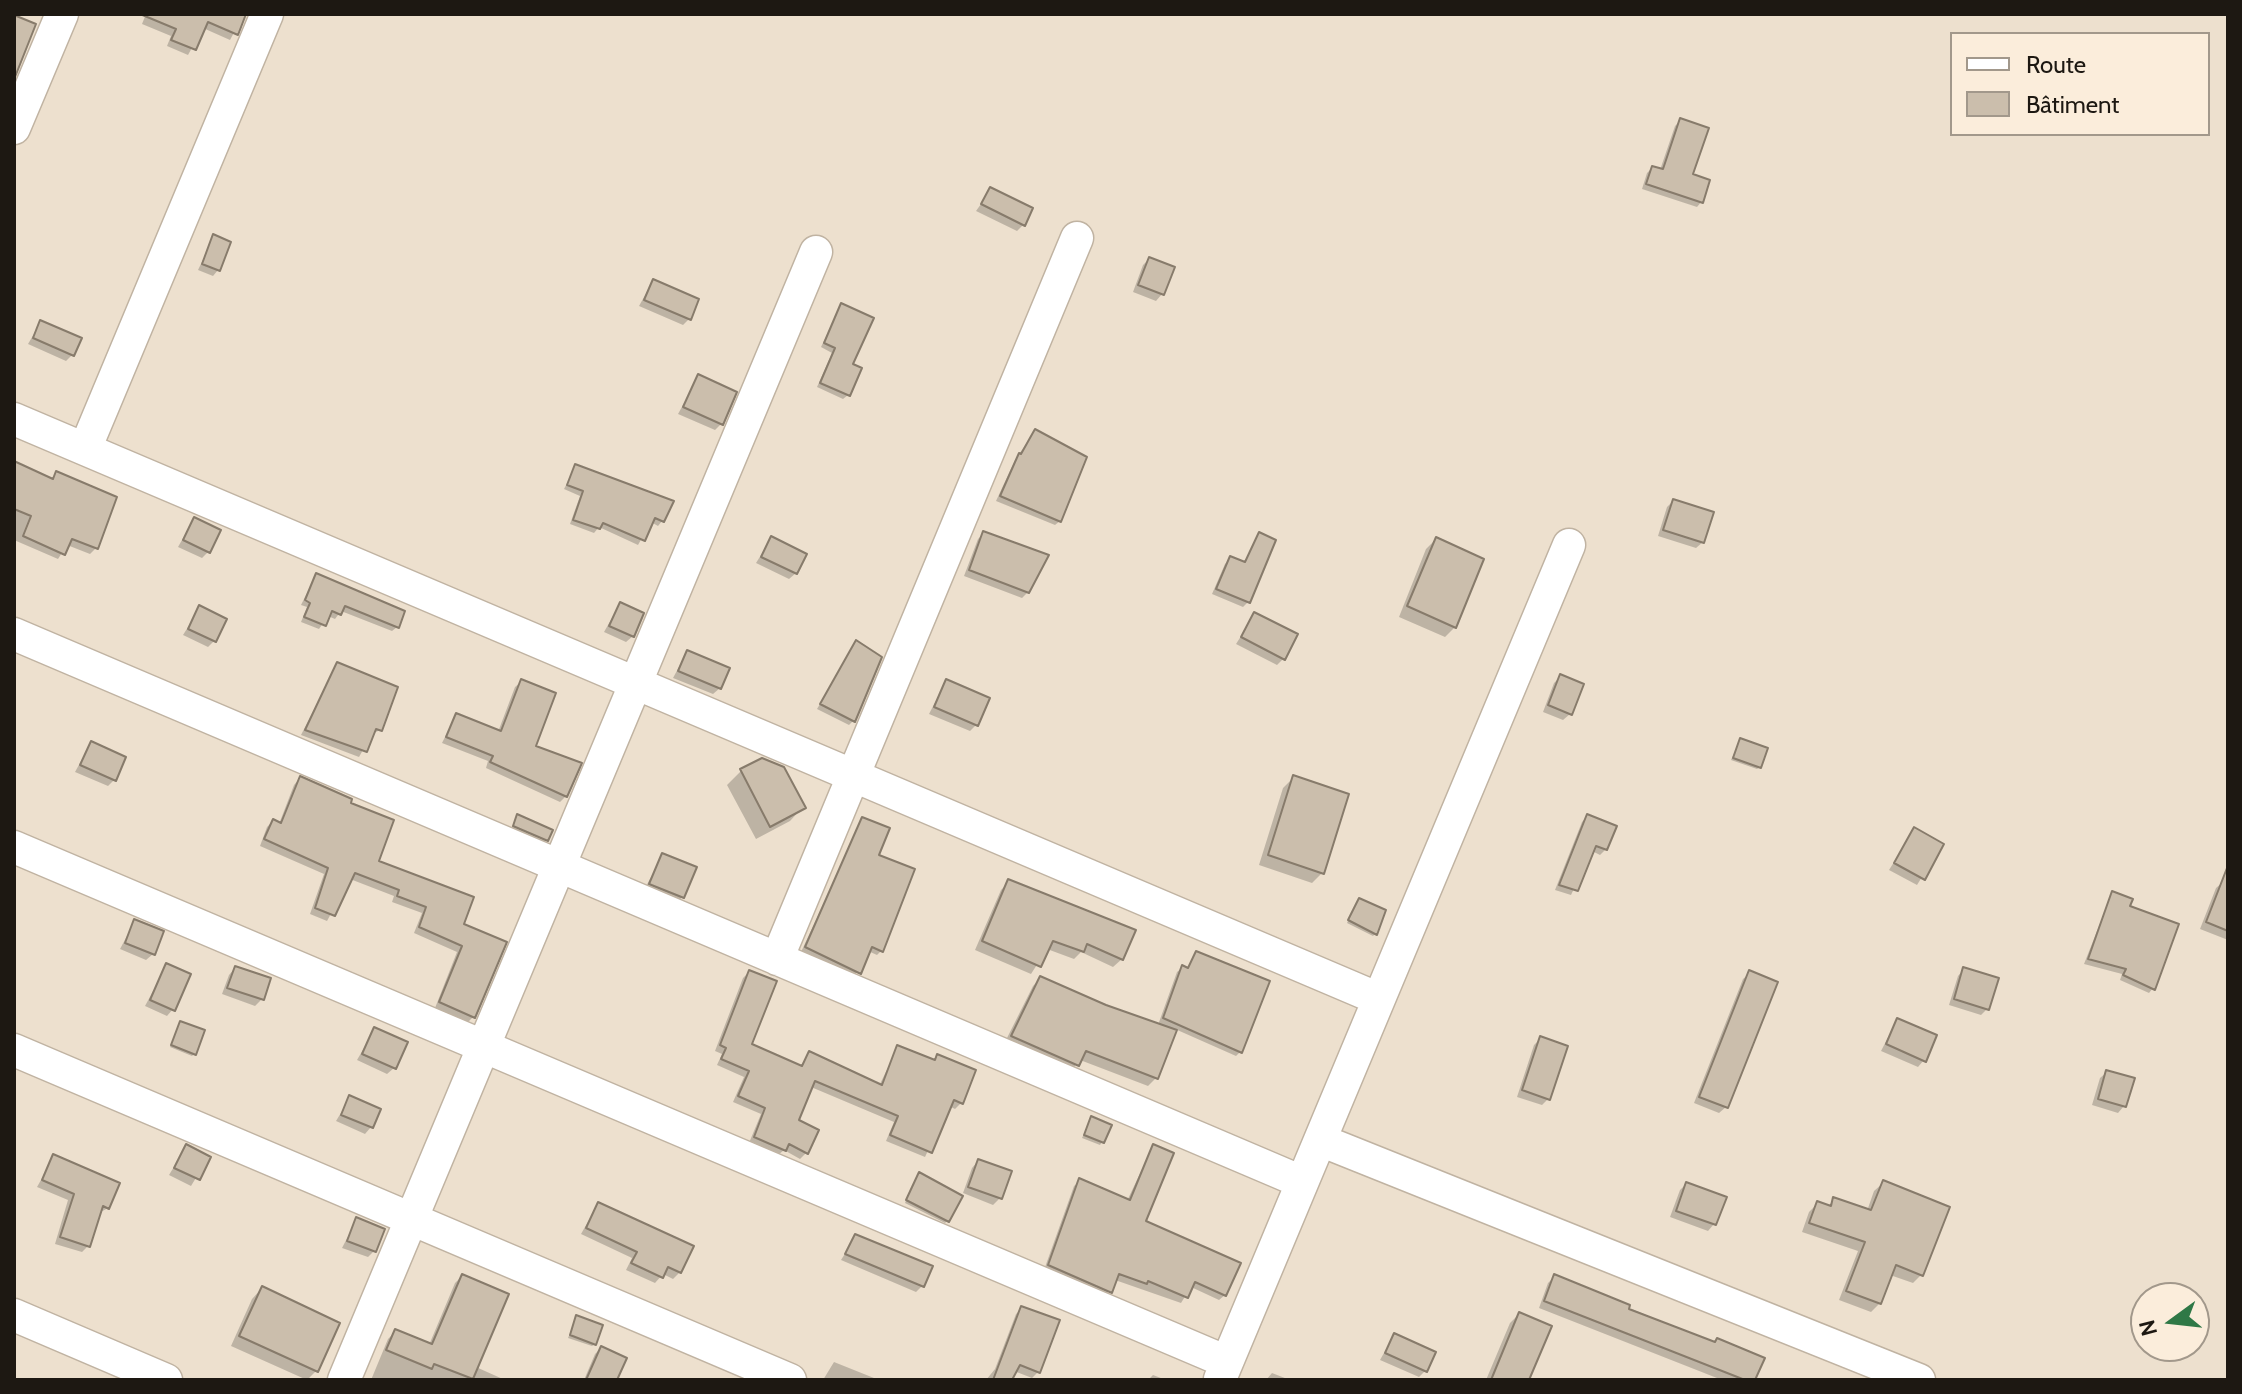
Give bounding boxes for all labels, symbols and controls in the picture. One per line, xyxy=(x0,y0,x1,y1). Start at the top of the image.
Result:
legend xyxy=(1950,32,2210,136)
text: Route xyxy=(2026,50,2086,79)
text: Bâtiment xyxy=(2026,90,2119,119)
north arrow xyxy=(2130,1282,2210,1362)
text: N xyxy=(2133,1317,2163,1339)

